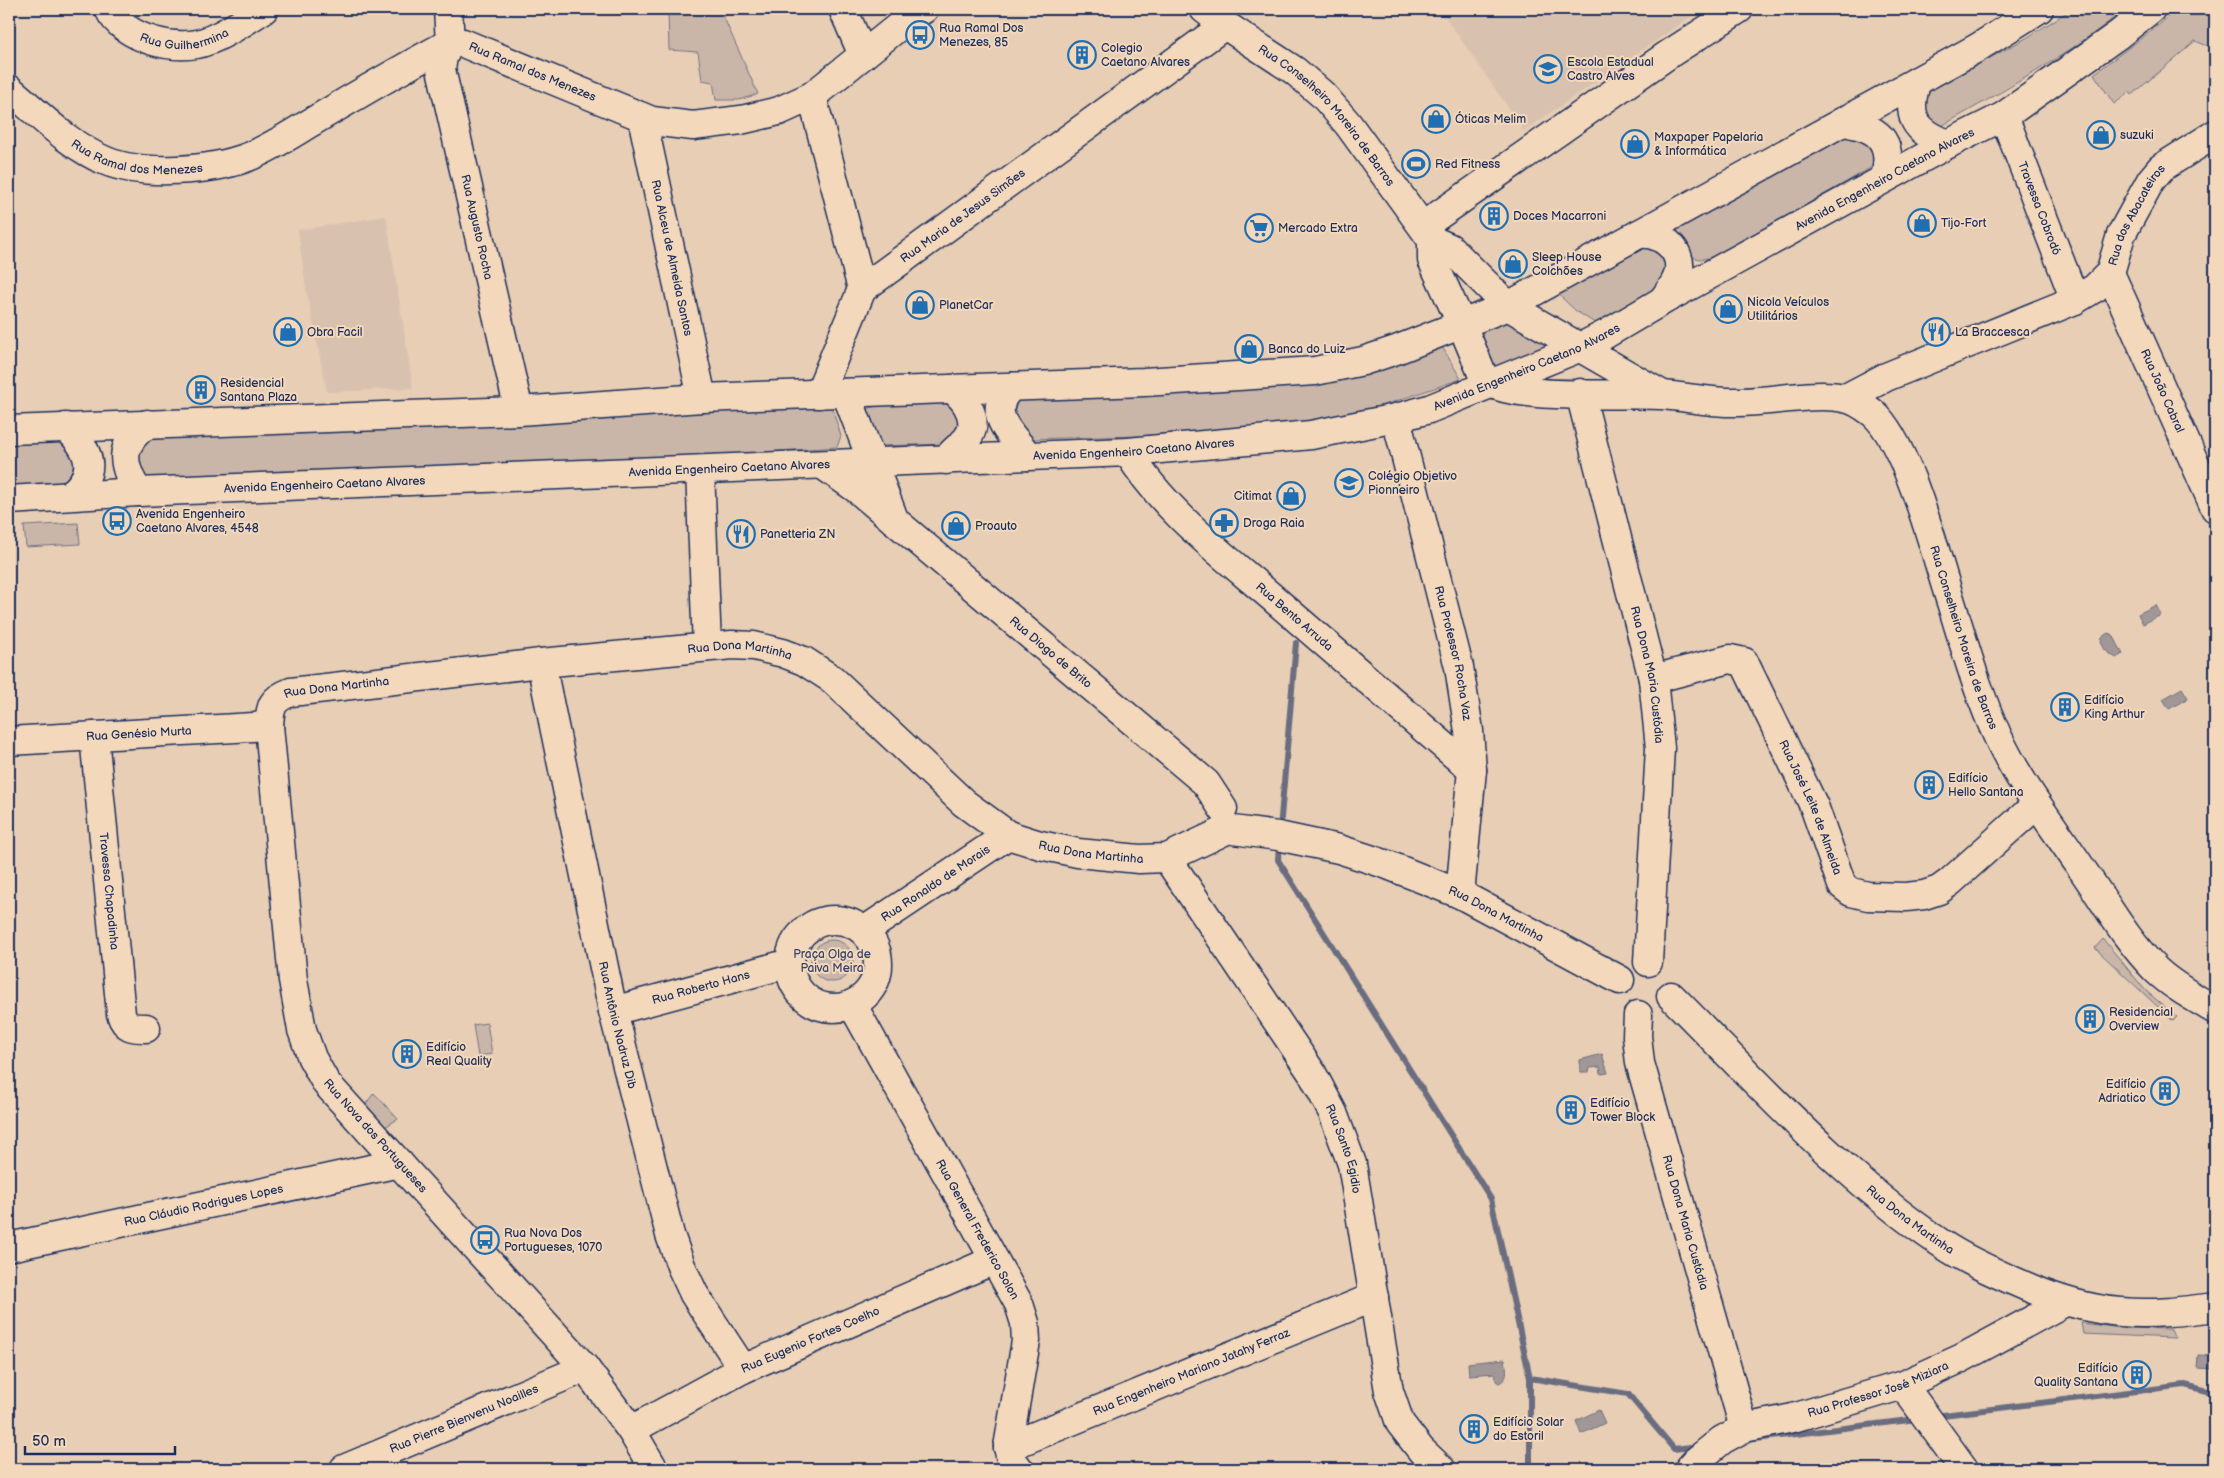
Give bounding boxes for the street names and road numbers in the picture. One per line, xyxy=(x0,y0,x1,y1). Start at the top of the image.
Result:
street label: Rua Guilhermina xyxy=(138,25,231,53)
street label: Rua Ramal dos Menezes xyxy=(467,39,598,105)
street label: Rua Conselheiro Moreira de Barros xyxy=(1255,41,1398,189)
street label: Avenida Engenheiro Caetano Alvares xyxy=(1793,125,1977,234)
street label: Rua Ramal dos Menezes xyxy=(68,136,204,178)
street label: Travessa Cobrodó xyxy=(2015,159,2065,257)
street label: Rua dos Abacateiros xyxy=(2105,161,2168,267)
street label: Rua Maria de Jesus Simões xyxy=(897,165,1028,266)
street label: Rua Augusto Rocha xyxy=(458,173,496,281)
street label: Rua Alceu de Almeida Santos xyxy=(648,178,696,337)
street label: Avenida Engenheiro Caetano Alvares xyxy=(1431,320,1623,414)
street label: Rua João Cabral xyxy=(2137,347,2188,435)
street label: Avenida Engenheiro Caetano Alvares xyxy=(1033,435,1235,463)
street label: Avenida Engenheiro Caetano Alvares xyxy=(628,457,830,480)
street label: Avenida Engenheiro Caetano Alvares xyxy=(224,473,426,496)
street label: Rua Conselheiro Moreira de Barros xyxy=(1927,544,2001,732)
street label: Rua Bento Arruda xyxy=(1253,579,1336,654)
street label: Rua Professor Rocha Vaz xyxy=(1431,584,1475,722)
street label: Rua Dona Maria Custódia xyxy=(1627,604,1667,744)
street label: Rua Diogo de Brito xyxy=(1006,613,1095,691)
street label: Rua Dona Martinha xyxy=(687,637,795,663)
street label: Rua Dona Martinha xyxy=(281,673,390,702)
street label: Rua Genésio Murta xyxy=(85,723,192,744)
street label: Rua José Leite de Almeida xyxy=(1776,738,1845,877)
street label: Travessa Chapadinha xyxy=(96,832,122,951)
street label: Rua Dona Martinha xyxy=(1037,837,1144,867)
street label: Rua Ronaldo de Morais xyxy=(878,842,993,925)
street label: Rua Dona Martinha xyxy=(1446,883,1547,945)
street label: Rua Antônio Nadruz Dib xyxy=(595,960,640,1090)
street label: Rua Roberto Hans xyxy=(650,967,751,1008)
street label: Rua Nova dos Portugueses xyxy=(320,1076,430,1196)
street label: Rua Santo Egidio xyxy=(1322,1101,1364,1195)
street label: Rua Dona Maria Custódia xyxy=(1659,1153,1712,1292)
street label: Rua General Frederico Solon xyxy=(932,1157,1023,1302)
street label: Rua Cláudio Rodrigues Lopes xyxy=(123,1181,285,1230)
street label: Rua Dona Martinha xyxy=(1863,1182,1957,1257)
street label: Rua Eugenio Fortes Coelho xyxy=(739,1303,882,1376)
street label: Rua Engenheiro Mariano Jatahy Ferraz xyxy=(1091,1325,1292,1419)
street label: Rua Professor José Miziara xyxy=(1806,1358,1951,1421)
street label: Rua Pierre Bienvenu Noailles xyxy=(387,1381,541,1457)

